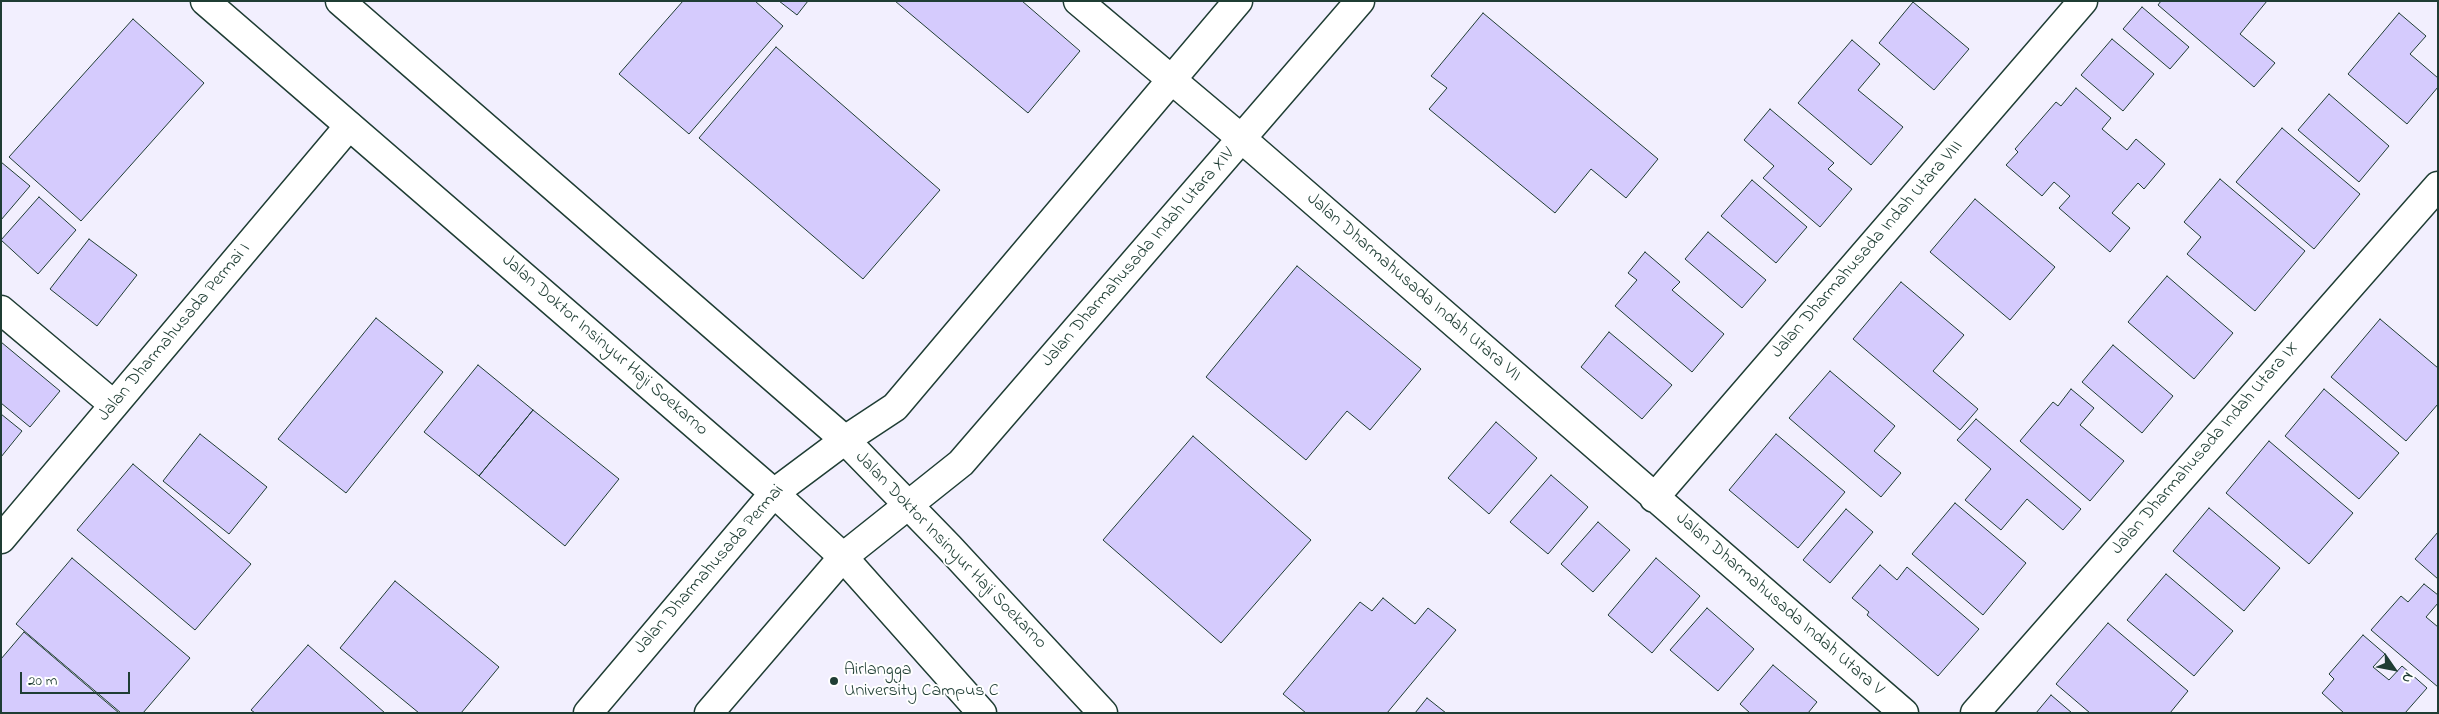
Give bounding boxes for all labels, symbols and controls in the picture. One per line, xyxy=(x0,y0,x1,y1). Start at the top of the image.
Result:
street label: Jalan Dharmahusada Indah Utara VIII xyxy=(1768,137,1968,363)
street label: Jalan Dharmahusada Indah Utara XIV xyxy=(1038,144,1240,372)
street label: Jalan Dharmahusada Indah Utara VII xyxy=(1301,189,1525,387)
street label: Jalan Dharmahusada Permai I xyxy=(94,239,256,427)
street label: Jalan Doktor Insinyur Haji Soekarno xyxy=(496,250,712,442)
street label: Jalan Dharmahusada Indah Utara IX xyxy=(2108,338,2304,560)
street label: Jalan Doktor Insinyur Haji Soekarno xyxy=(850,448,1050,654)
street label: Jalan Dharmahusada Permai xyxy=(631,481,789,659)
street label: Jalan Dharmahusada Indah Utara V xyxy=(1670,509,1888,701)
north arrow xyxy=(2369,644,2419,694)
place label: Airlangga University Campus C xyxy=(844,660,999,702)
scale bar xyxy=(22,662,132,694)
text: N xyxy=(2396,668,2418,687)
text: 20 m xyxy=(28,670,57,692)
marker: Airlangga University Campus C xyxy=(828,675,840,687)

